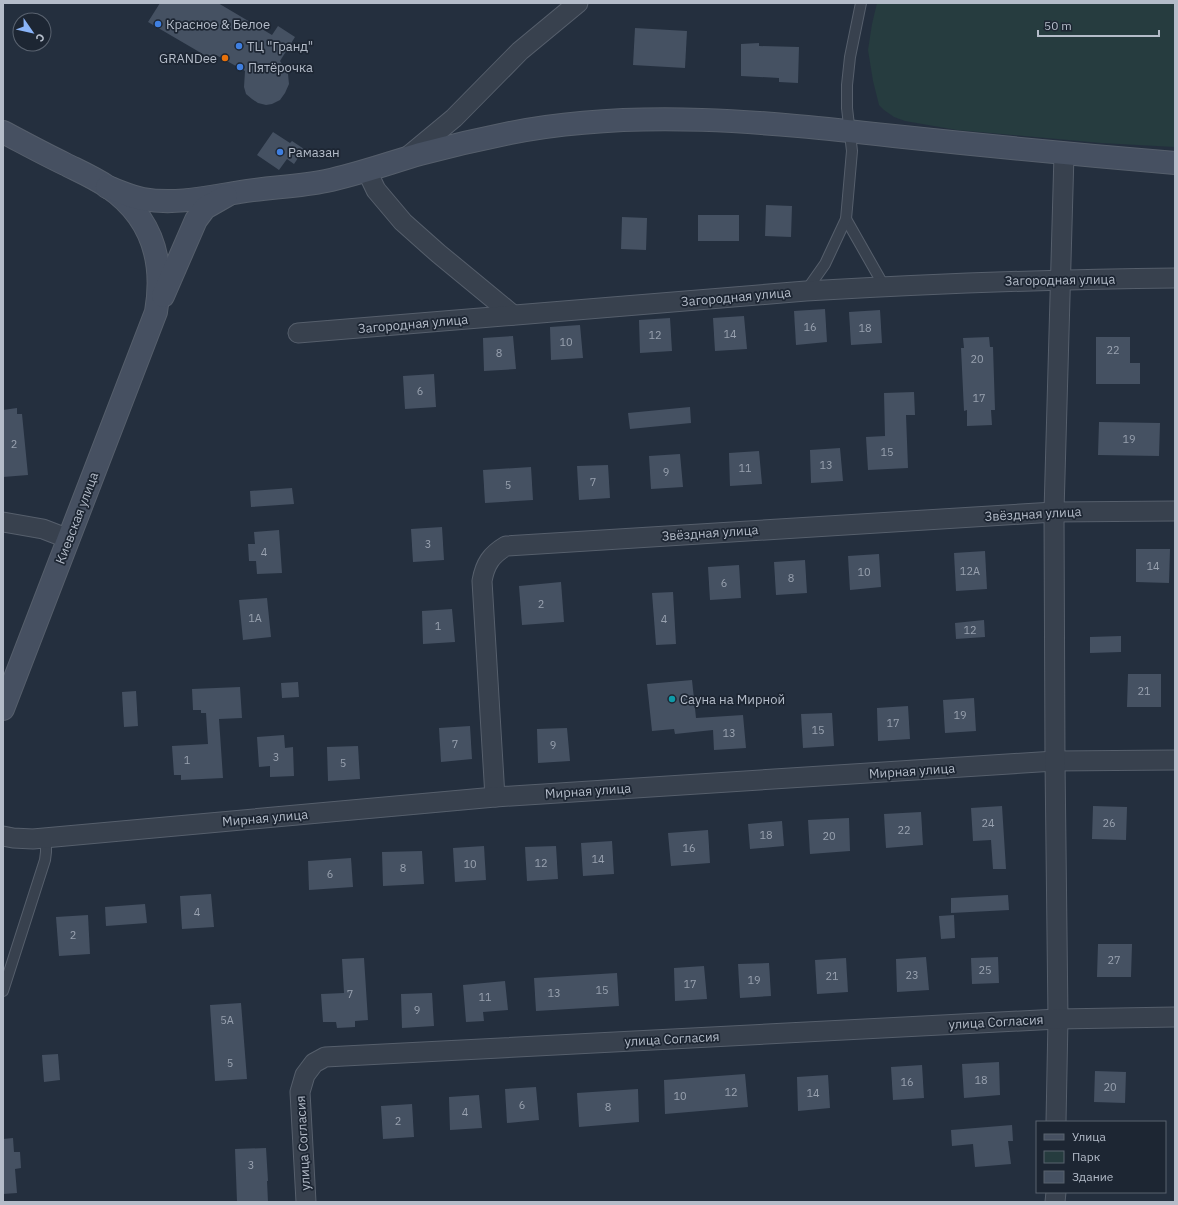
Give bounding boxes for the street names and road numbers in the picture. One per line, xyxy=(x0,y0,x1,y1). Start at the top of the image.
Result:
street label: Загородная улица xyxy=(1005,271,1115,289)
street label: Загородная улица xyxy=(680,284,792,310)
street label: Загородная улица xyxy=(357,311,469,337)
street label: Киевская улица xyxy=(52,470,102,566)
street label: Звёздная улица xyxy=(984,503,1082,525)
street label: Звёздная улица xyxy=(661,521,759,545)
street label: Мирная улица xyxy=(868,760,956,782)
street label: Мирная улица xyxy=(544,780,632,802)
street label: Мирная улица xyxy=(221,806,309,830)
street label: улица Согласия xyxy=(948,1011,1044,1033)
street label: улица Согласия xyxy=(624,1028,720,1050)
street label: улица Согласия xyxy=(292,1095,314,1191)

